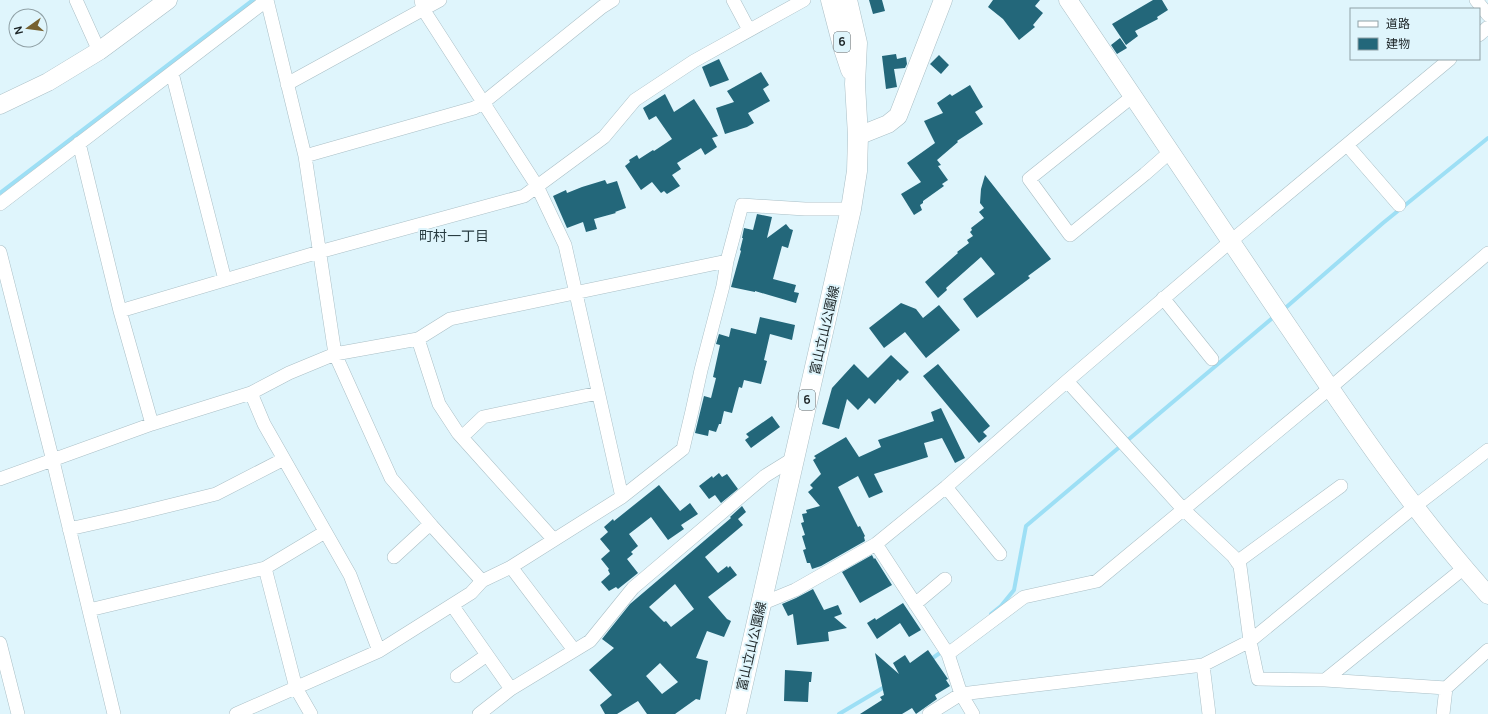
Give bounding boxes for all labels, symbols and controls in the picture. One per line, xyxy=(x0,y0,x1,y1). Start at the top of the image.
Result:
north arrow xyxy=(8,8,48,48)
legend xyxy=(1350,8,1480,60)
text: 道路 xyxy=(1386,15,1410,32)
text: N xyxy=(10,25,26,36)
road number: 6 xyxy=(834,32,850,52)
text: 建物 xyxy=(1386,35,1410,52)
district label: 町村一丁目 xyxy=(419,226,489,245)
street label: 富山立山公園線 xyxy=(805,284,843,376)
road number: 6 xyxy=(799,390,815,410)
street label: 富山立山公園線 xyxy=(732,600,770,692)

